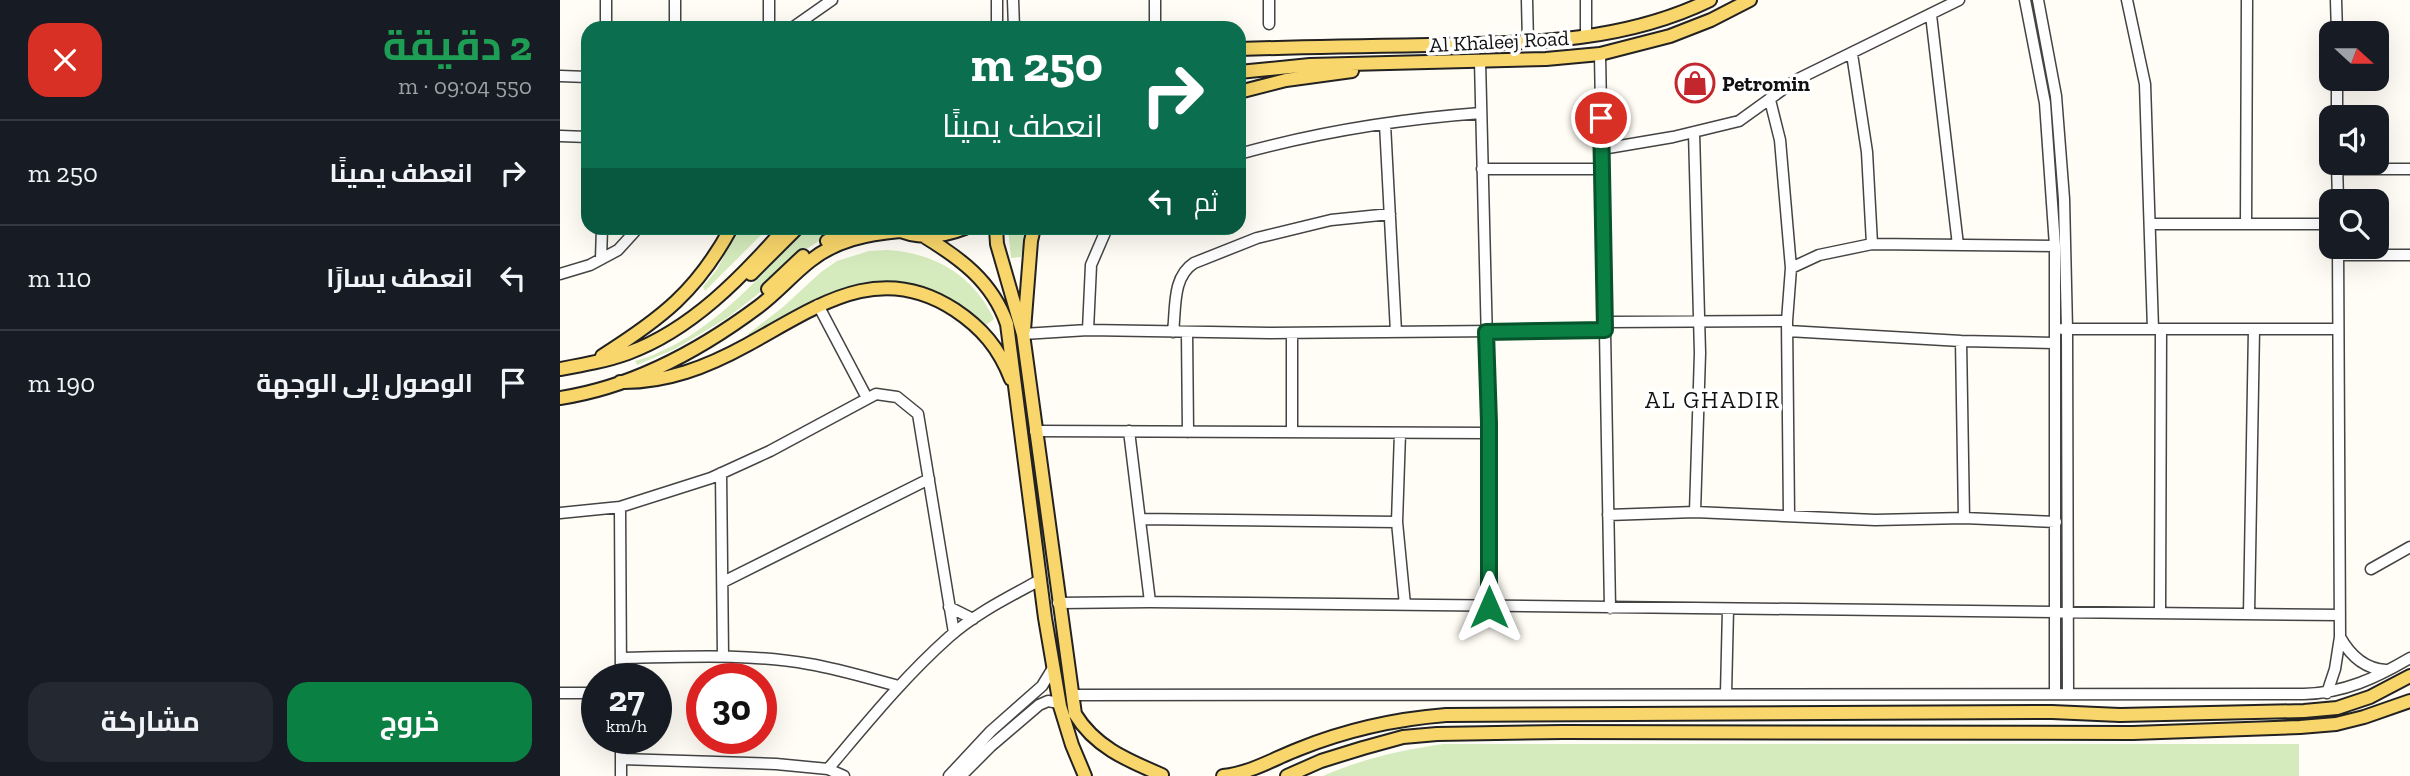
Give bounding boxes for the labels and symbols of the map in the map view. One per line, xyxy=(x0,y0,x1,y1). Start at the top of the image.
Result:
north arrow xyxy=(2319,21,2389,91)
street label: Al Khaleej Road xyxy=(1428,25,1570,58)
shop icon: Petromin xyxy=(1674,62,1716,104)
place label: Petromin xyxy=(1722,71,1811,96)
pin xyxy=(1571,88,1631,148)
district label: AL GHADIR xyxy=(1645,386,1781,414)
position arrow xyxy=(1452,570,1526,644)
speed limit sign: 30 xyxy=(686,663,777,754)

